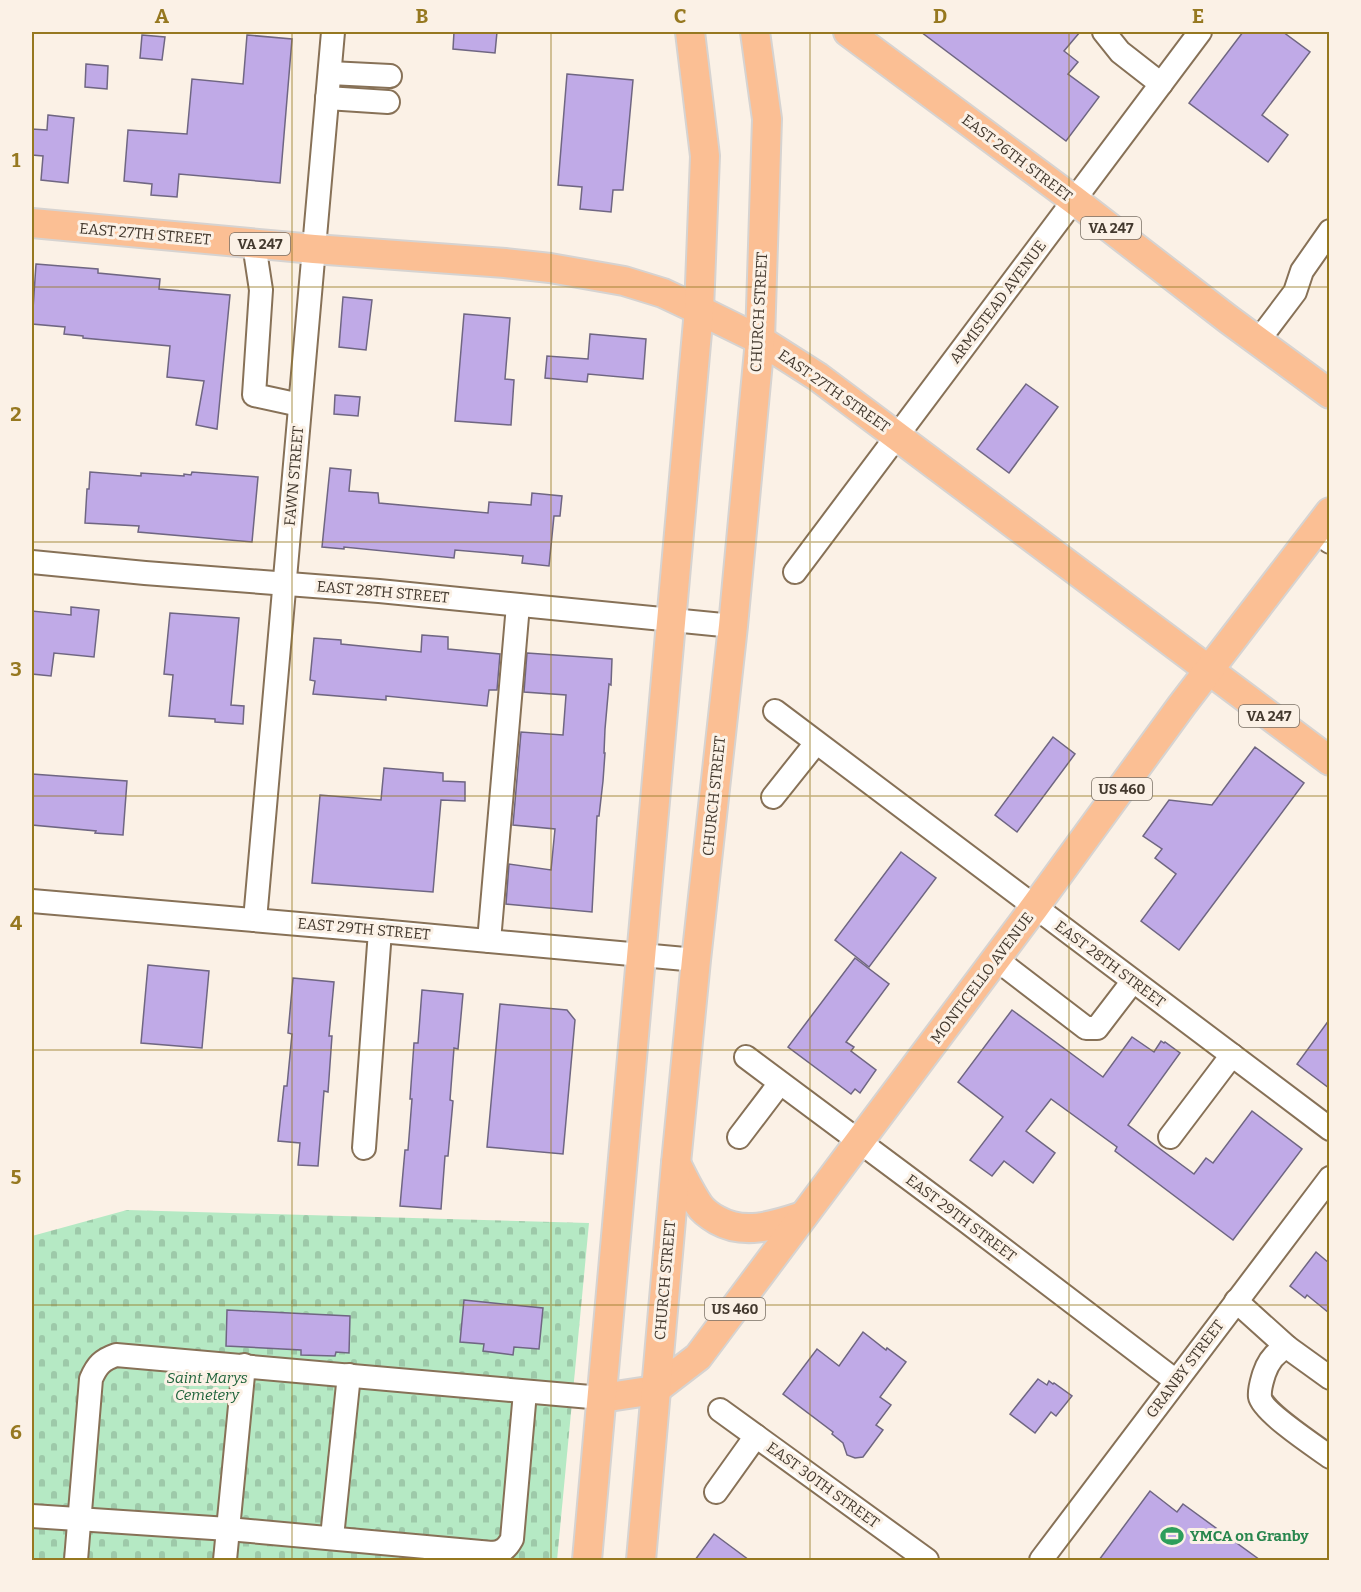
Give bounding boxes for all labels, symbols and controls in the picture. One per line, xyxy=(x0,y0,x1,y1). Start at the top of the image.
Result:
text: A xyxy=(155,4,170,28)
text: B xyxy=(416,4,429,28)
text: C xyxy=(674,4,686,28)
text: D xyxy=(933,4,947,28)
text: E xyxy=(1192,4,1204,28)
street label: EAST 26TH STREET xyxy=(958,111,1076,206)
text: 1 xyxy=(12,148,21,172)
road number: VA 247 xyxy=(1081,217,1141,239)
street label: EAST 27TH STREET xyxy=(78,219,212,249)
road number: VA 247 xyxy=(230,233,290,255)
street label: ARMISTEAD AVENUE xyxy=(946,237,1050,367)
street label: CHURCH STREET xyxy=(747,251,771,373)
street label: EAST 27TH STREET xyxy=(775,346,893,436)
text: 2 xyxy=(10,402,22,426)
street label: FAWN STREET xyxy=(281,425,307,527)
street label: EAST 28TH STREET xyxy=(316,577,450,607)
text: 3 xyxy=(10,657,22,681)
road number: VA 247 xyxy=(1239,705,1299,727)
street label: CHURCH STREET xyxy=(699,735,729,857)
road number: US 460 xyxy=(1092,778,1152,800)
street label: MONTICELLO AVENUE xyxy=(927,909,1037,1047)
text: 4 xyxy=(10,911,22,935)
street label: EAST 29TH STREET xyxy=(297,914,432,944)
street label: EAST 28TH STREET xyxy=(1051,917,1169,1011)
text: 5 xyxy=(11,1165,22,1189)
street label: EAST 29TH STREET xyxy=(902,1171,1020,1266)
street label: CHURCH STREET xyxy=(651,1219,679,1341)
road number: US 460 xyxy=(705,1298,765,1320)
street label: GRANBY STREET xyxy=(1142,1316,1228,1421)
park label: Saint Marys Cemetery xyxy=(166,1369,248,1404)
text: 6 xyxy=(10,1420,22,1444)
street label: EAST 30TH STREET xyxy=(763,1438,883,1532)
sports icon: YMCA on Granby xyxy=(1159,1523,1185,1549)
place label: YMCA on Granby xyxy=(1190,1527,1309,1545)

